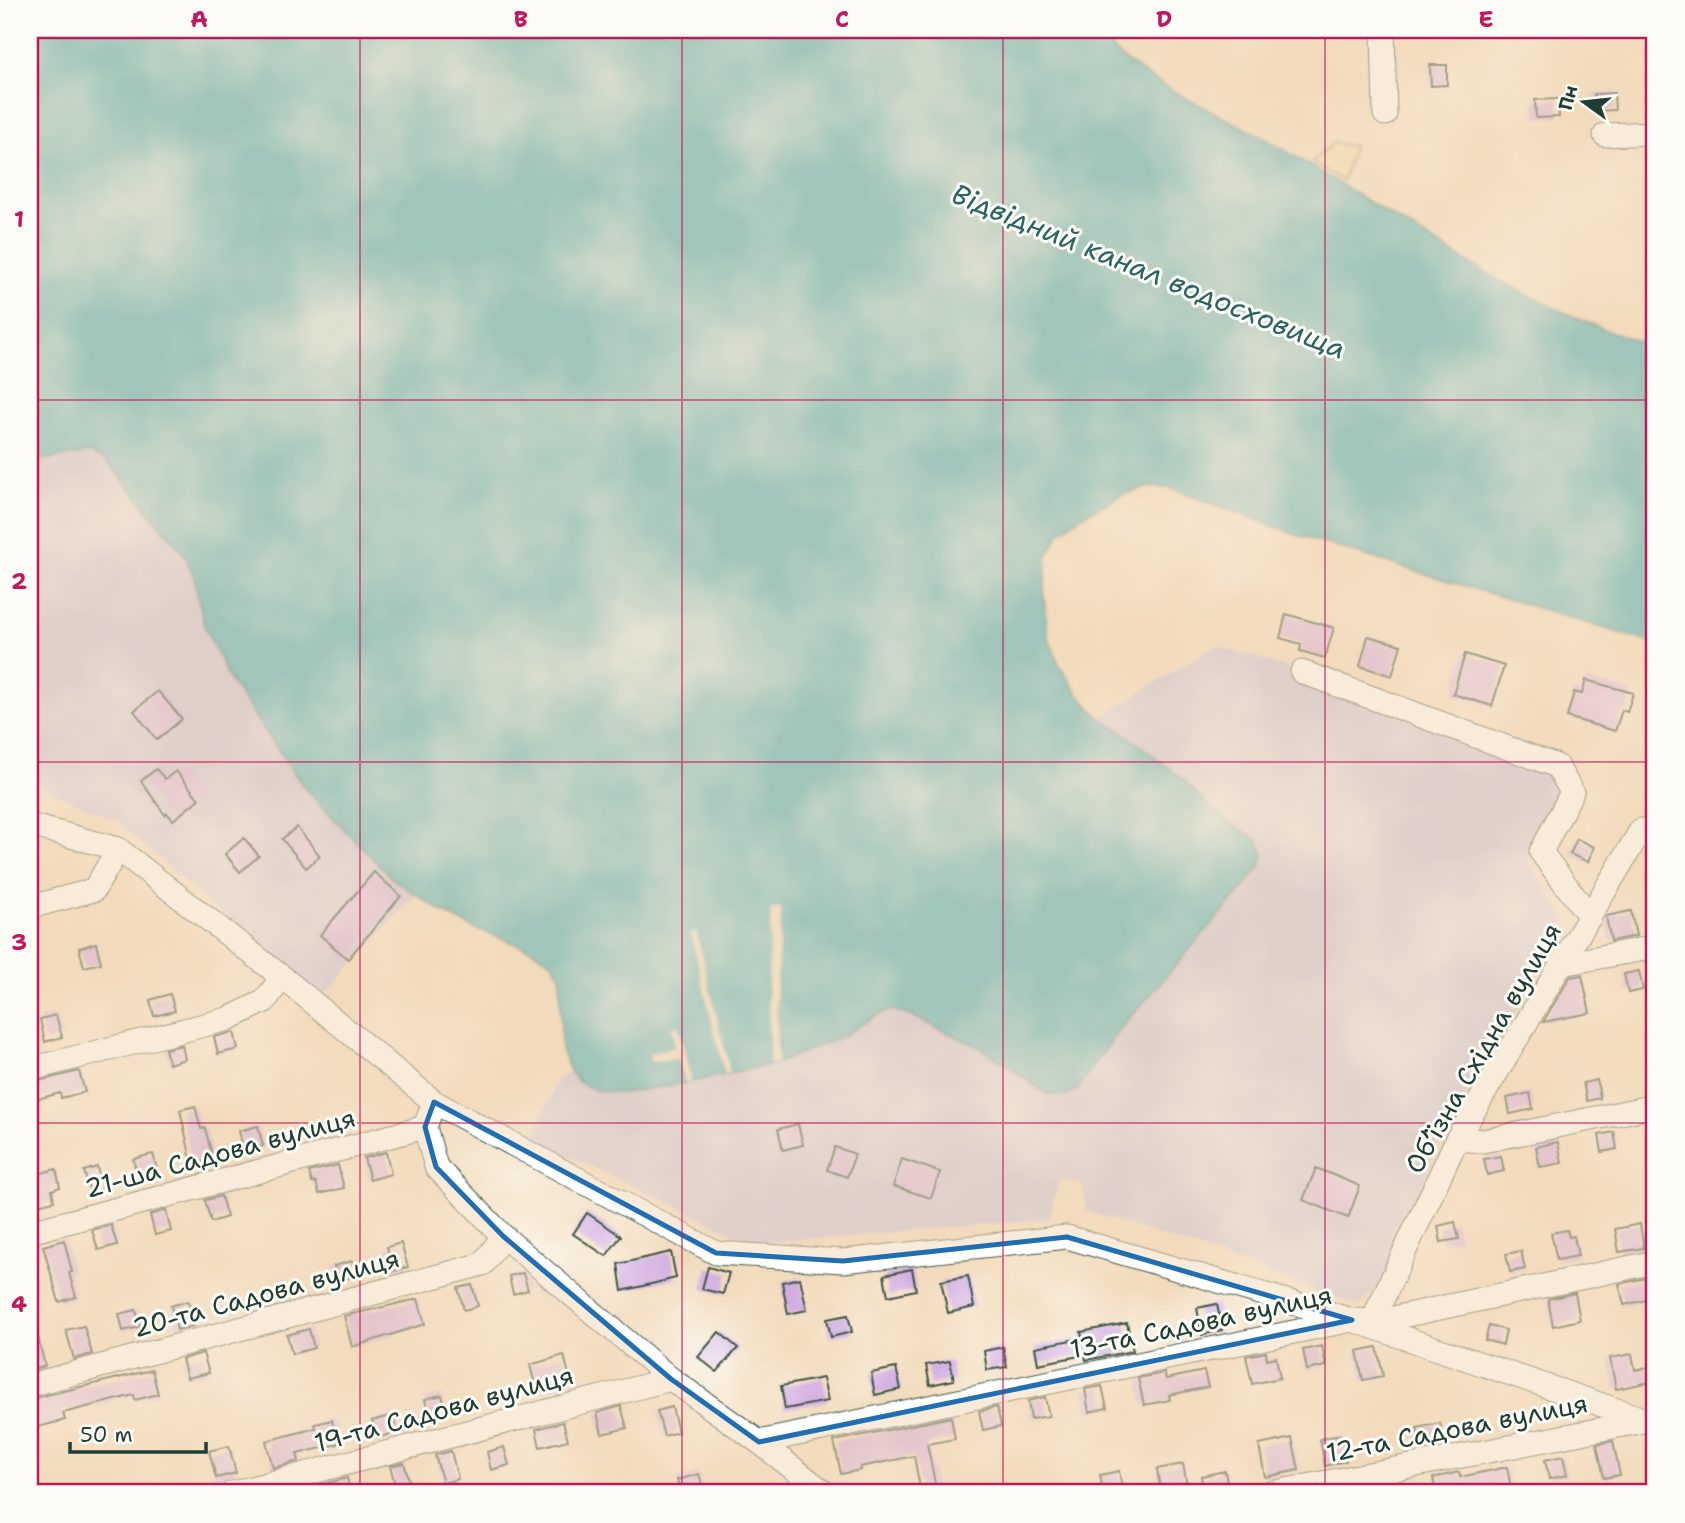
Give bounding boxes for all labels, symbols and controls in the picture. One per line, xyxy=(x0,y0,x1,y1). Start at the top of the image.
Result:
text: A xyxy=(190,4,208,34)
text: B xyxy=(514,4,528,34)
text: C xyxy=(835,4,849,34)
text: D xyxy=(1156,4,1172,34)
text: E xyxy=(1478,4,1494,34)
north arrow xyxy=(1548,66,1618,136)
text: Пн xyxy=(1553,82,1583,113)
water label: Відвідний канал водосховища xyxy=(946,174,1352,368)
text: 1 xyxy=(14,204,24,234)
text: 2 xyxy=(11,566,27,596)
street label: Обʼїзна Східна вулиця xyxy=(1396,916,1569,1179)
text: 3 xyxy=(11,927,27,957)
street label: 21-ша Садова вулиця xyxy=(81,1100,359,1206)
street label: 20-та Садова вулиця xyxy=(129,1240,403,1345)
street label: 13-та Садова вулиця xyxy=(1067,1277,1335,1366)
text: 4 xyxy=(11,1289,27,1319)
street label: 19-та Садова вулиця xyxy=(310,1357,577,1460)
street label: 12-та Садова вулиця xyxy=(1323,1385,1591,1470)
scale bar xyxy=(70,1411,206,1455)
text: 50 m xyxy=(80,1421,133,1449)

